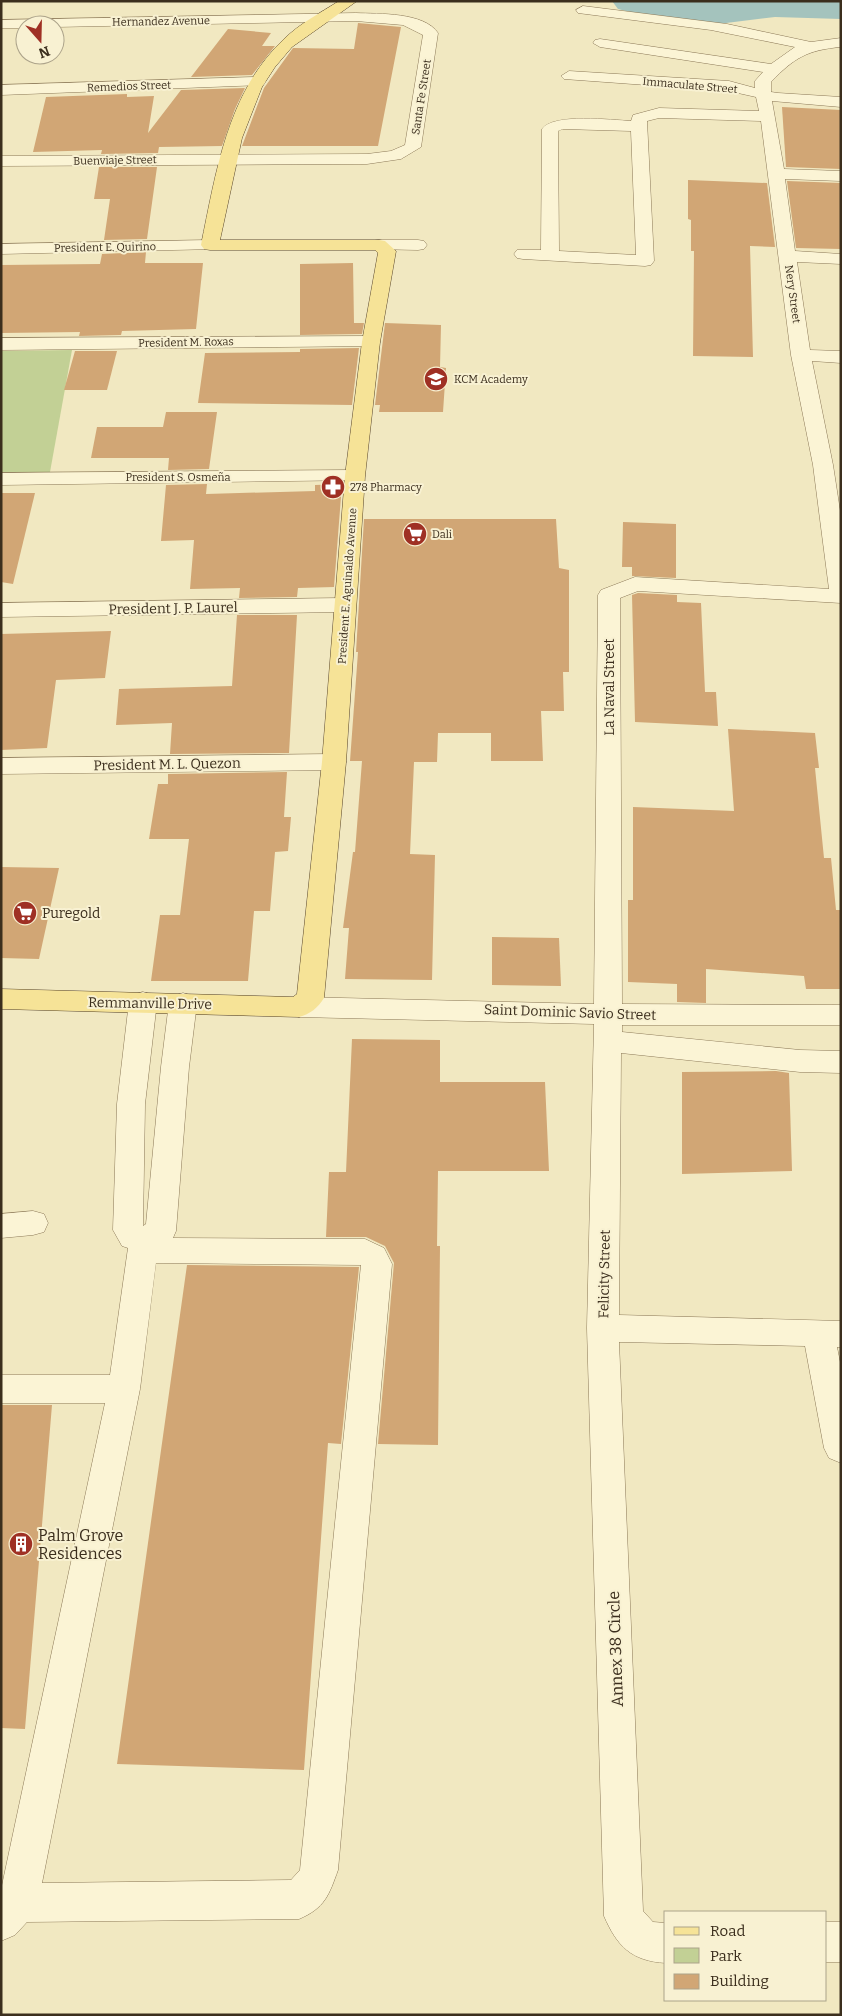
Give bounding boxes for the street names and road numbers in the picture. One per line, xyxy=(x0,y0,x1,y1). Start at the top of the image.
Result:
street label: Hernandez Avenue xyxy=(112,14,210,29)
street label: Santa Fe Street xyxy=(409,58,434,136)
street label: Immaculate Street xyxy=(642,75,738,96)
street label: Remedios Street xyxy=(87,79,171,94)
street label: Buenviaje Street xyxy=(73,153,157,168)
street label: President E. Quirino xyxy=(54,240,156,255)
street label: Nery Street xyxy=(782,264,803,324)
street label: President M. Roxas xyxy=(138,335,234,350)
street label: President S. Osmeña xyxy=(126,471,230,484)
street label: President E. Aguinaldo Avenue xyxy=(336,508,359,664)
street label: President J. P. Laurel xyxy=(108,599,238,618)
street label: La Naval Street xyxy=(601,638,618,736)
street label: President M. L. Quezon xyxy=(93,755,241,774)
street label: Remmanville Drive xyxy=(88,994,212,1013)
street label: Saint Dominic Savio Street xyxy=(484,1001,656,1024)
street label: Felicity Street xyxy=(595,1229,614,1319)
street label: Annex 38 Circle xyxy=(604,1591,627,1707)

